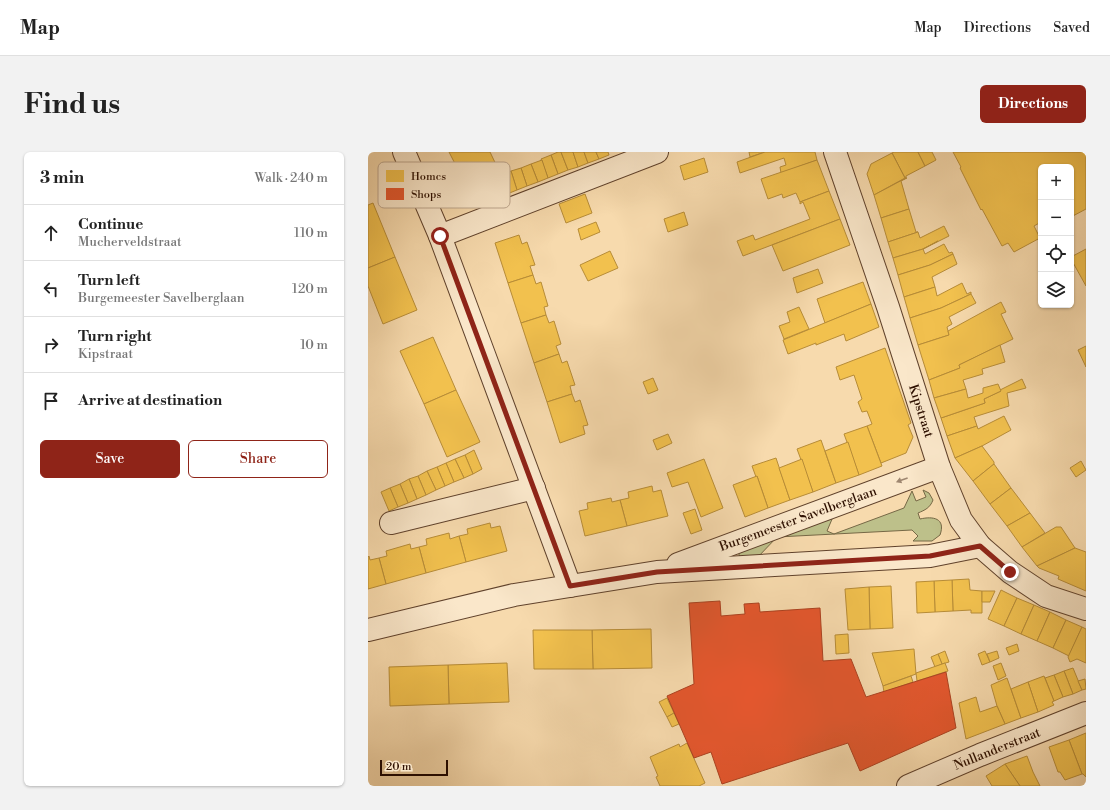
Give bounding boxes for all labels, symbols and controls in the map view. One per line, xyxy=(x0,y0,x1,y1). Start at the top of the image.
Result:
text: Map xyxy=(20,16,60,40)
text: Map xyxy=(914,19,942,37)
text: Directions xyxy=(964,19,1031,37)
text: Saved xyxy=(1053,19,1090,37)
button: Directions xyxy=(980,85,1086,123)
text: Find us xyxy=(24,87,120,122)
legend xyxy=(378,162,510,208)
map controls xyxy=(1038,164,1074,308)
button: + xyxy=(1038,164,1074,200)
text: 3 min xyxy=(40,167,84,189)
text: Walk · 240 m xyxy=(254,170,328,186)
text: Homes xyxy=(411,170,446,184)
text: Shops xyxy=(411,188,441,202)
button: − xyxy=(1038,200,1074,236)
text: Continue xyxy=(78,215,143,234)
icon: ahead xyxy=(40,222,62,244)
text: 110 m xyxy=(294,225,328,241)
route start xyxy=(431,227,449,245)
text: Mucherveldstraat xyxy=(78,234,182,250)
button: locate xyxy=(1038,236,1074,272)
text: Turn left xyxy=(78,271,140,290)
button: layers xyxy=(1038,272,1074,308)
icon: left xyxy=(40,278,62,300)
text: 120 m xyxy=(292,281,328,297)
text: Burgemeester Savelberglaan xyxy=(78,290,244,306)
text: Turn right xyxy=(78,327,152,346)
icon: right xyxy=(40,334,62,356)
text: 10 m xyxy=(300,337,328,353)
text: Kipstraat xyxy=(78,346,133,362)
street label: Kipstraat xyxy=(905,382,937,440)
icon: arrive xyxy=(40,390,62,412)
text: Arrive at destination xyxy=(78,391,222,410)
button: Save xyxy=(40,440,180,478)
button: Share xyxy=(188,440,328,478)
one-way arrow xyxy=(896,478,908,484)
street label: Burgemeester Savelberglaan xyxy=(716,483,879,555)
route end xyxy=(1001,563,1019,581)
street label: Nullanderstraat xyxy=(951,724,1043,774)
scale bar xyxy=(380,758,448,777)
text: 20 m xyxy=(386,760,411,774)

